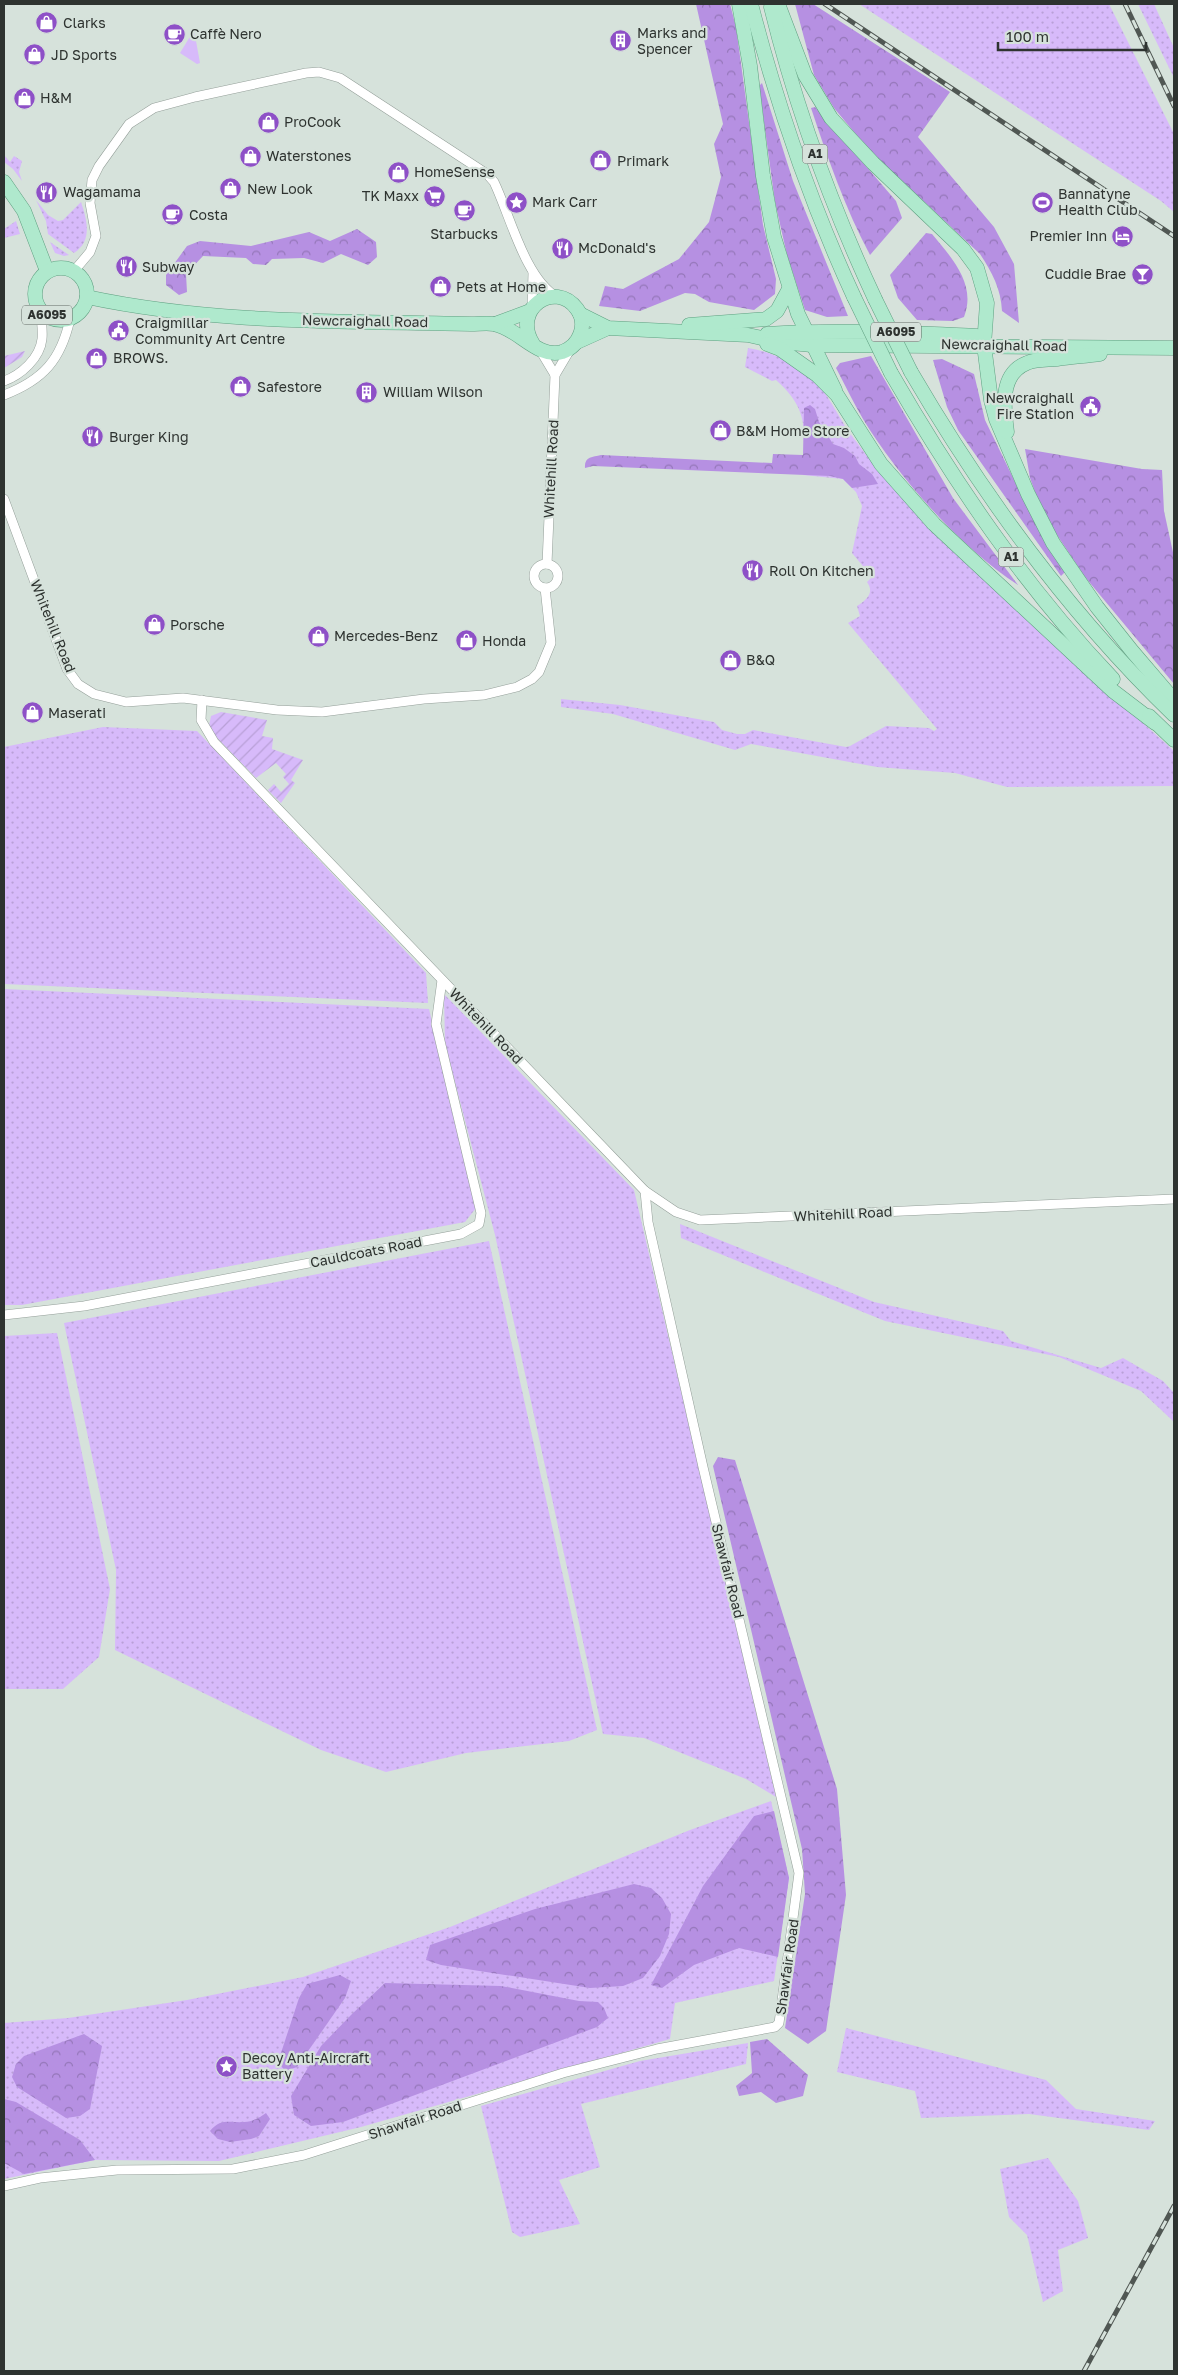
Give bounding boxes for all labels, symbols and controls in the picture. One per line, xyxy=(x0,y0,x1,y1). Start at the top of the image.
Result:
shop icon: Clarks xyxy=(35,11,59,35)
place label: Clarks xyxy=(63,14,106,31)
scale bar xyxy=(998,20,1146,52)
cafe icon: Caffè Nero xyxy=(162,22,186,46)
place label: Marks and Spencer xyxy=(637,24,706,57)
place label: Caffè Nero xyxy=(190,25,262,42)
text: 100 m xyxy=(1006,27,1049,45)
building icon: Marks and Spencer xyxy=(609,29,633,53)
shop icon: JD Sports xyxy=(23,43,47,67)
place label: JD Sports xyxy=(51,46,117,63)
shop icon: H&M xyxy=(12,86,36,110)
place label: H&M xyxy=(40,89,72,106)
shop icon: ProCook xyxy=(256,110,280,134)
place label: ProCook xyxy=(284,113,341,130)
shop icon: Waterstones xyxy=(238,144,262,168)
road number: A1 xyxy=(802,144,828,164)
place label: Waterstones xyxy=(266,147,351,164)
shop icon: Primark xyxy=(589,149,613,173)
place label: Primark xyxy=(617,152,669,169)
shop icon: HomeSense xyxy=(386,160,410,184)
place label: HomeSense xyxy=(414,163,495,180)
shop icon: New Look xyxy=(219,177,243,201)
restaurant icon: Wagamama xyxy=(35,180,59,204)
place label: New Look xyxy=(247,180,313,197)
place label: Wagamama xyxy=(63,183,141,200)
supermarket icon: TK Maxx xyxy=(423,184,447,208)
place label: Bannatyne Health Club xyxy=(1058,185,1138,218)
place label: TK Maxx xyxy=(362,187,419,204)
place icon: Mark Carr xyxy=(504,190,528,214)
sports icon: Bannatyne Health Club xyxy=(1030,190,1054,214)
place label: Mark Carr xyxy=(532,193,598,210)
cafe icon: Starbucks xyxy=(452,199,476,223)
cafe icon: Costa xyxy=(161,203,185,227)
place label: Costa xyxy=(189,206,228,223)
hotel icon: Premier Inn xyxy=(1111,224,1135,248)
place label: Starbucks xyxy=(430,225,498,242)
place label: Premier Inn xyxy=(1030,227,1107,244)
restaurant icon: McDonald's xyxy=(550,236,574,260)
place label: McDonald's xyxy=(578,239,656,256)
restaurant icon: Subway xyxy=(114,255,138,279)
place label: Subway xyxy=(142,258,195,275)
bar icon: Cuddie Brae xyxy=(1130,262,1154,286)
place label: Cuddie Brae xyxy=(1045,265,1126,282)
shop icon: Pets at Home xyxy=(428,275,452,299)
place label: Pets at Home xyxy=(456,278,546,295)
road number: A6095 xyxy=(22,306,72,324)
street label: Newcraighall Road xyxy=(302,311,428,330)
place label: Craigmillar Community Art Centre xyxy=(135,314,285,347)
public building icon: Craigmillar Community Art Centre xyxy=(107,319,131,343)
road number: A6095 xyxy=(871,322,921,342)
street label: Newcraighall Road xyxy=(941,335,1067,354)
shop icon: BROWS. xyxy=(85,346,109,370)
place label: BROWS. xyxy=(113,349,168,366)
shop icon: Safestore xyxy=(229,375,253,399)
place label: Safestore xyxy=(257,378,322,395)
building icon: William Wilson xyxy=(355,380,379,404)
place label: William Wilson xyxy=(383,383,483,400)
place label: Newcraighall Fire Station xyxy=(985,389,1074,422)
public building icon: Newcraighall Fire Station xyxy=(1078,394,1102,418)
street label: Whitehill Road xyxy=(539,419,562,519)
shop icon: B&M Home Store xyxy=(708,419,732,443)
place label: B&M Home Store xyxy=(736,422,849,439)
restaurant icon: Burger King xyxy=(81,425,105,449)
place label: Burger King xyxy=(109,428,189,445)
road number: A1 xyxy=(998,548,1024,566)
restaurant icon: Roll On Kitchen xyxy=(741,559,765,583)
place label: Roll On Kitchen xyxy=(769,562,874,579)
street label: Whitehill Road xyxy=(27,577,80,675)
shop icon: Porsche xyxy=(142,613,166,637)
place label: Porsche xyxy=(170,616,225,633)
shop icon: Mercedes-Benz xyxy=(306,624,330,648)
place label: Mercedes-Benz xyxy=(334,627,438,644)
shop icon: Honda xyxy=(454,629,478,653)
place label: Honda xyxy=(482,632,526,649)
shop icon: B&Q xyxy=(718,648,742,672)
place label: B&Q xyxy=(746,651,775,668)
shop icon: Maserati xyxy=(20,701,44,725)
place label: Maserati xyxy=(48,704,106,721)
street label: Whitehill Road xyxy=(446,984,527,1067)
street label: Whitehill Road xyxy=(793,1202,893,1225)
street label: Cauldcoats Road xyxy=(309,1232,423,1271)
street label: Shawfair Road xyxy=(709,1522,748,1620)
street label: Shawfair Road xyxy=(771,1918,802,2016)
place label: Decoy Anti-Aircraft Battery xyxy=(242,2049,370,2082)
place icon: Decoy Anti-Aircraft Battery xyxy=(214,2054,238,2078)
street label: Shawfair Road xyxy=(366,2096,463,2143)

